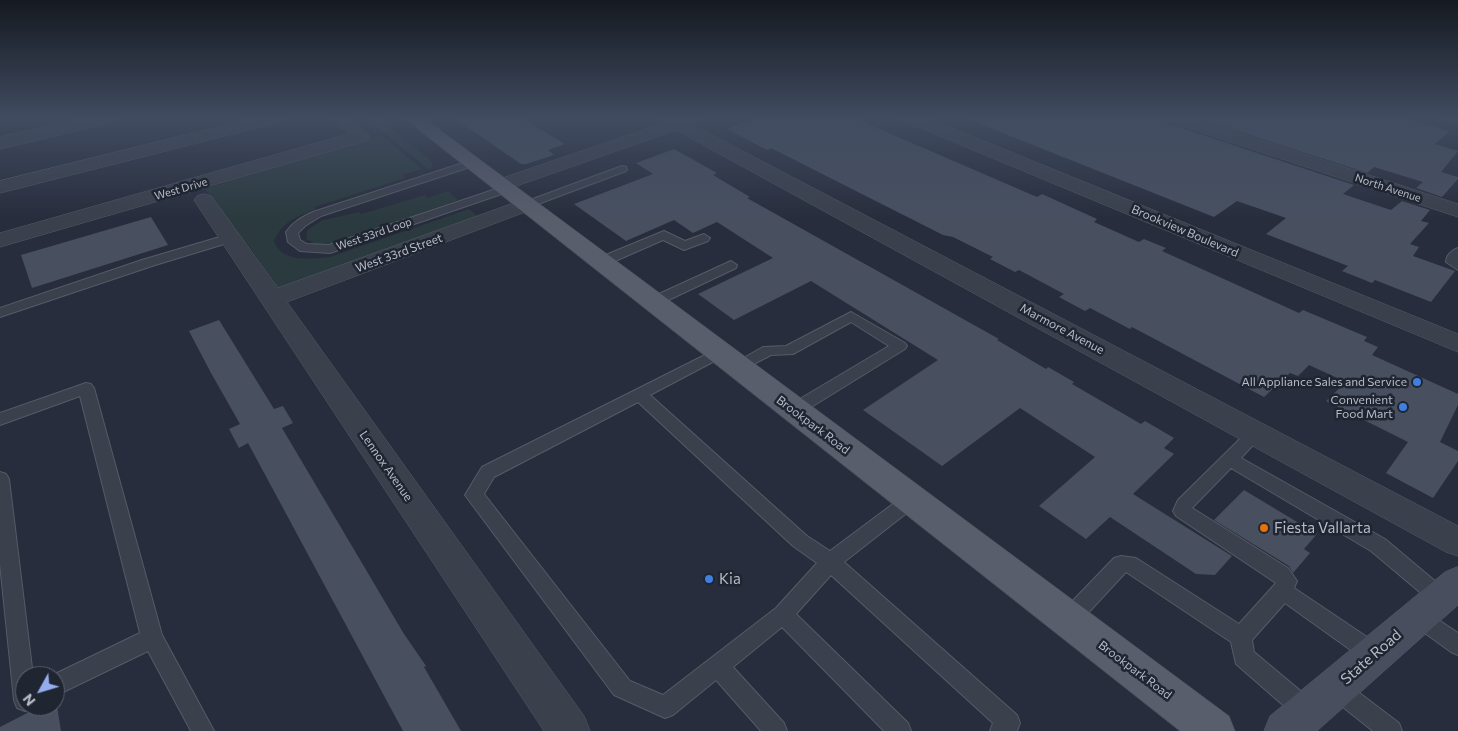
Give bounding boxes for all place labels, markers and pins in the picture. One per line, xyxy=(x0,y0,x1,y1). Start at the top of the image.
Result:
place label: All Appliance Sales and Service xyxy=(1242,375,1407,389)
marker: All Appliance Sales and Service xyxy=(1411,376,1423,388)
place label: Convenient Food Mart xyxy=(1331,393,1393,421)
marker: Convenient Food Mart xyxy=(1397,401,1409,413)
place label: Fiesta Vallarta xyxy=(1274,519,1371,537)
marker: Fiesta Vallarta xyxy=(1258,522,1270,534)
place label: Kia xyxy=(719,570,741,588)
marker: Kia xyxy=(703,573,715,585)

